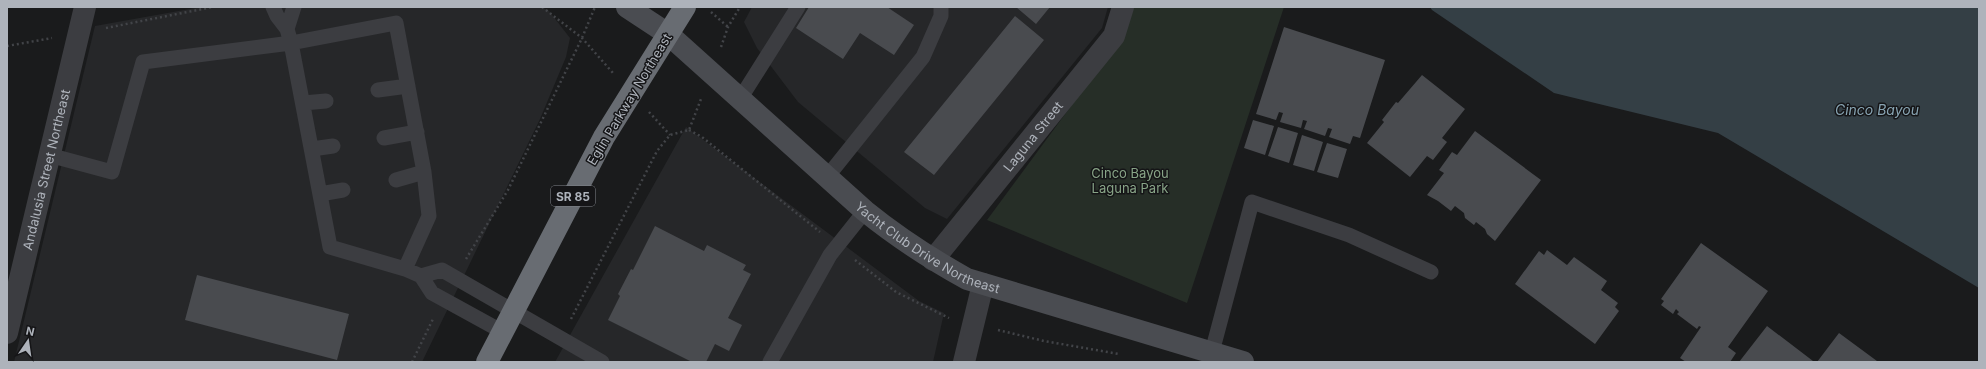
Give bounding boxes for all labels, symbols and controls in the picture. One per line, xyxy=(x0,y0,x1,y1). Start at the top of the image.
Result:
street label: Eglin Parkway Northeast xyxy=(583,30,675,168)
street label: Andalusia Street Northeast xyxy=(19,87,73,252)
street label: Laguna Street xyxy=(1000,98,1066,175)
water label: Cinco Bayou xyxy=(1835,101,1919,118)
park label: Cinco Bayou Laguna Park xyxy=(1091,165,1169,196)
road number: SR 85 xyxy=(551,186,595,206)
street label: Yacht Club Drive Northeast xyxy=(852,198,1002,296)
north arrow xyxy=(8,321,48,361)
text: N xyxy=(25,323,36,339)

